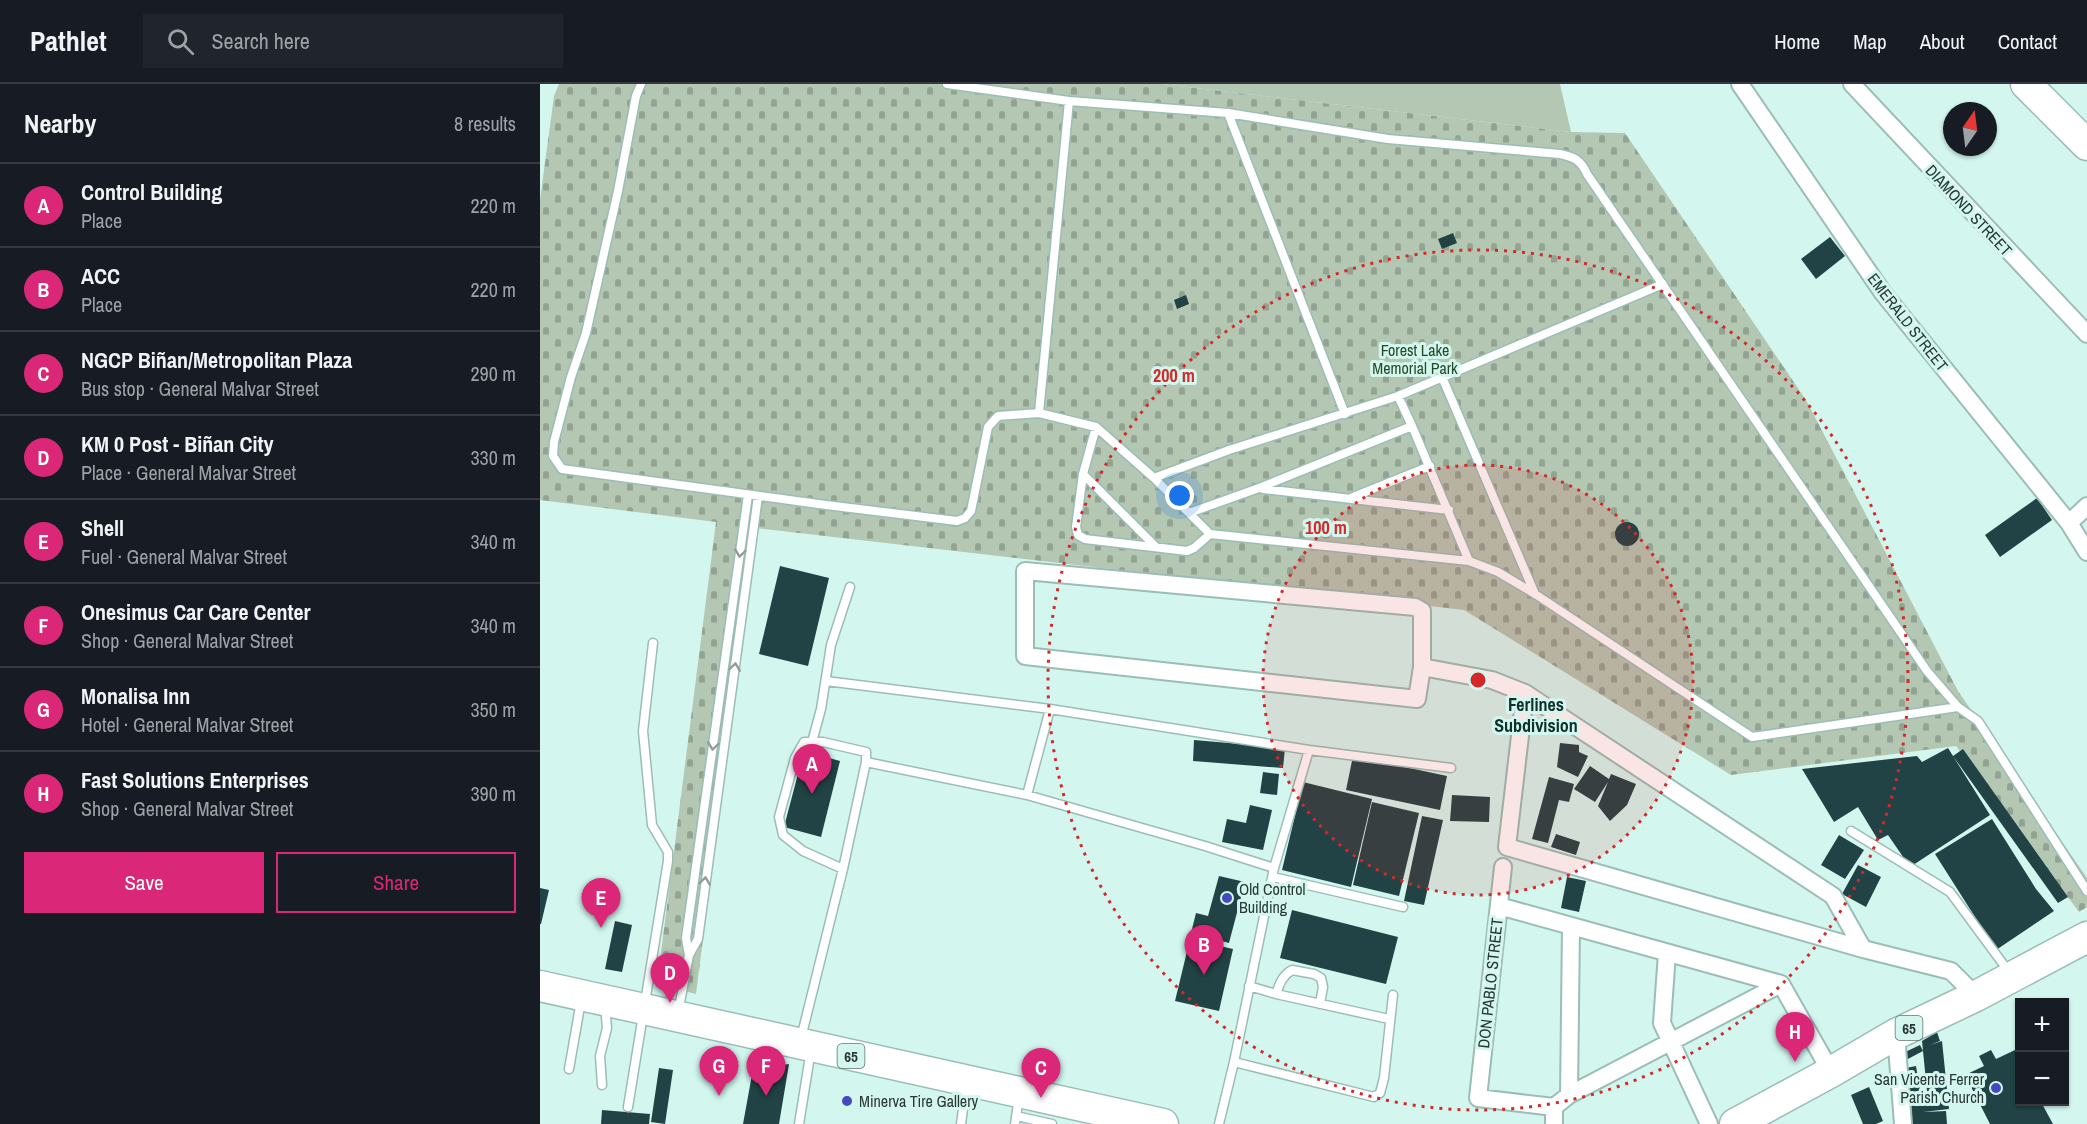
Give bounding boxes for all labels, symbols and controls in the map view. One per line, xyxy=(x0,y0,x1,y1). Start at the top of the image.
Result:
search box xyxy=(143,14,563,68)
text: Pathlet xyxy=(30,22,107,60)
icon: search xyxy=(164,25,197,58)
text: Search here xyxy=(212,26,310,56)
text: Home xyxy=(1774,27,1820,56)
text: Map xyxy=(1853,27,1887,56)
text: About xyxy=(1920,27,1965,56)
text: Contact xyxy=(1998,27,2057,56)
north arrow xyxy=(1943,102,1997,156)
text: Nearby xyxy=(24,106,96,141)
text: 8 results xyxy=(454,110,516,137)
street label: DIAMOND STREET xyxy=(1921,160,2017,260)
text: Control Building xyxy=(81,177,222,207)
text: A xyxy=(38,192,49,219)
text: 220 m xyxy=(470,192,516,219)
text: Place xyxy=(81,207,122,234)
text: ACC xyxy=(81,261,120,291)
street label: EMERALD STREET xyxy=(1863,268,1953,376)
text: B xyxy=(38,276,49,303)
text: 220 m xyxy=(470,276,516,303)
text: Place xyxy=(81,291,122,318)
park label: Forest Lake Memorial Park xyxy=(1372,339,1458,379)
text: NGCP Biñan/Metropolitan Plaza xyxy=(81,345,352,375)
text: C xyxy=(38,360,49,387)
text: 290 m xyxy=(470,360,516,387)
text: 200 m xyxy=(1153,363,1195,388)
text: Bus stop · General Malvar Street xyxy=(81,375,319,402)
text: KM 0 Post - Biñan City xyxy=(81,429,273,459)
text: D xyxy=(38,444,49,471)
text: 330 m xyxy=(470,444,516,471)
text: Place · General Malvar Street xyxy=(81,459,296,486)
your location xyxy=(1165,481,1194,510)
text: Shell xyxy=(81,513,124,543)
text: 100 m xyxy=(1305,515,1347,540)
text: E xyxy=(38,528,49,555)
text: 340 m xyxy=(470,528,516,555)
text: Fuel · General Malvar Street xyxy=(81,543,287,570)
one-way arrow xyxy=(734,548,746,557)
text: Onesimus Car Care Center xyxy=(81,597,311,627)
text: F xyxy=(38,612,49,639)
text: 340 m xyxy=(470,612,516,639)
text: Shop · General Malvar Street xyxy=(81,627,293,654)
one-way arrow xyxy=(728,663,740,672)
centre of rings xyxy=(1468,670,1488,690)
text: Monalisa Inn xyxy=(81,681,190,711)
district label: Ferlines Subdivision xyxy=(1494,692,1578,738)
text: G xyxy=(37,696,50,723)
text: 350 m xyxy=(470,696,516,723)
text: Hotel · General Malvar Street xyxy=(81,711,293,738)
one-way arrow xyxy=(707,741,719,750)
pin: A xyxy=(792,744,832,794)
text: Fast Solutions Enterprises xyxy=(81,765,309,795)
text: H xyxy=(38,780,49,807)
text: 390 m xyxy=(470,780,516,807)
text: Shop · General Malvar Street xyxy=(81,795,293,822)
button: Save xyxy=(24,852,264,913)
button: Share xyxy=(276,852,516,913)
one-way arrow xyxy=(699,877,711,886)
pin: E xyxy=(582,878,620,928)
place label: Old Control Building xyxy=(1239,878,1305,918)
marker: Old Control Building xyxy=(1220,891,1234,905)
street label: DON PABLO STREET xyxy=(1472,917,1508,1049)
pin: B xyxy=(1184,926,1224,975)
pin: D xyxy=(650,954,690,1003)
map controls xyxy=(2015,998,2069,1106)
button: + xyxy=(2015,998,2069,1052)
pin: H xyxy=(1776,1012,1814,1062)
road number: 65 xyxy=(1896,1016,1922,1040)
road number: 65 xyxy=(838,1044,864,1068)
pin: G xyxy=(700,1046,738,1096)
pin: F xyxy=(746,1046,786,1096)
pin: C xyxy=(1022,1048,1060,1098)
button: − xyxy=(2015,1052,2069,1106)
place label: San Vicente Ferrer Parish Church xyxy=(1874,1068,1985,1108)
marker: San Vicente Ferrer Parish Church xyxy=(1989,1081,2003,1095)
place label: Minerva Tire Gallery xyxy=(859,1090,978,1112)
marker: Minerva Tire Gallery xyxy=(840,1094,854,1108)

